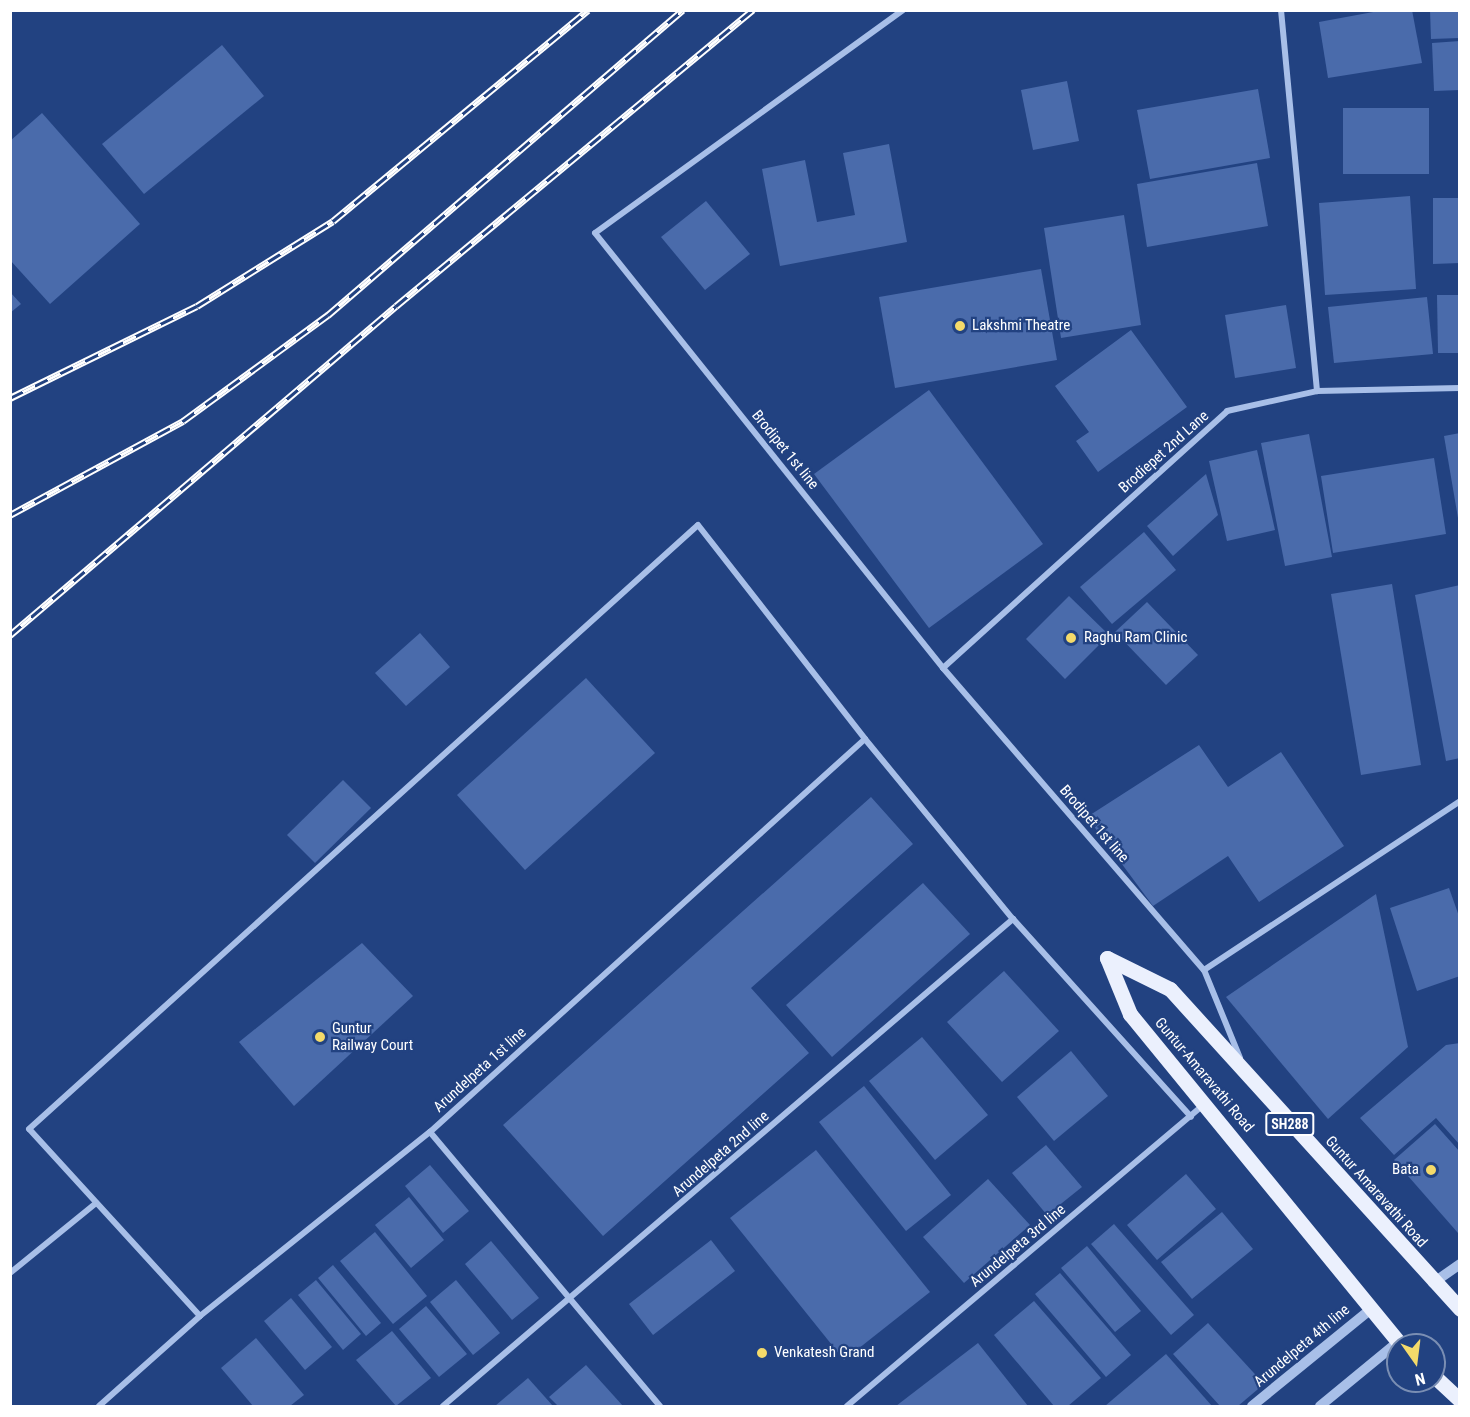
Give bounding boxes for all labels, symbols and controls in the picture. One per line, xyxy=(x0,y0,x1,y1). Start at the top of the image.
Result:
place label: Lakshmi Theatre xyxy=(972,317,1071,335)
marker: Lakshmi Theatre xyxy=(953,319,967,333)
street label: Brodipet 1st line xyxy=(748,407,822,493)
street label: Brodiepet 2nd Lane xyxy=(1115,407,1213,497)
marker: Raghu Ram Clinic xyxy=(1062,629,1080,647)
place label: Raghu Ram Clinic xyxy=(1084,629,1187,647)
street label: Brodipet 1st line xyxy=(1056,782,1132,866)
street label: Guntur-Amaravathi Road xyxy=(1151,1014,1257,1136)
place label: Guntur Railway Court xyxy=(332,1019,413,1054)
street label: Arundelpeta 1st line xyxy=(430,1024,530,1116)
marker: Guntur Railway Court xyxy=(313,1030,327,1044)
street label: Arundelpeta 2nd line xyxy=(669,1107,773,1201)
road number: SH288 xyxy=(1264,1113,1316,1135)
street label: Guntur Amaravathi Road xyxy=(1321,1133,1431,1251)
place label: Bata xyxy=(1392,1161,1419,1179)
marker: Bata xyxy=(1424,1163,1438,1177)
street label: Arundelpeta 3rd line xyxy=(967,1201,1069,1291)
street label: Arundelpeta 4th line xyxy=(1251,1301,1353,1391)
north arrow xyxy=(1386,1333,1446,1393)
place label: Venkatesh Grand xyxy=(774,1344,874,1362)
marker: Venkatesh Grand xyxy=(755,1346,769,1360)
text: N xyxy=(1413,1369,1427,1389)

